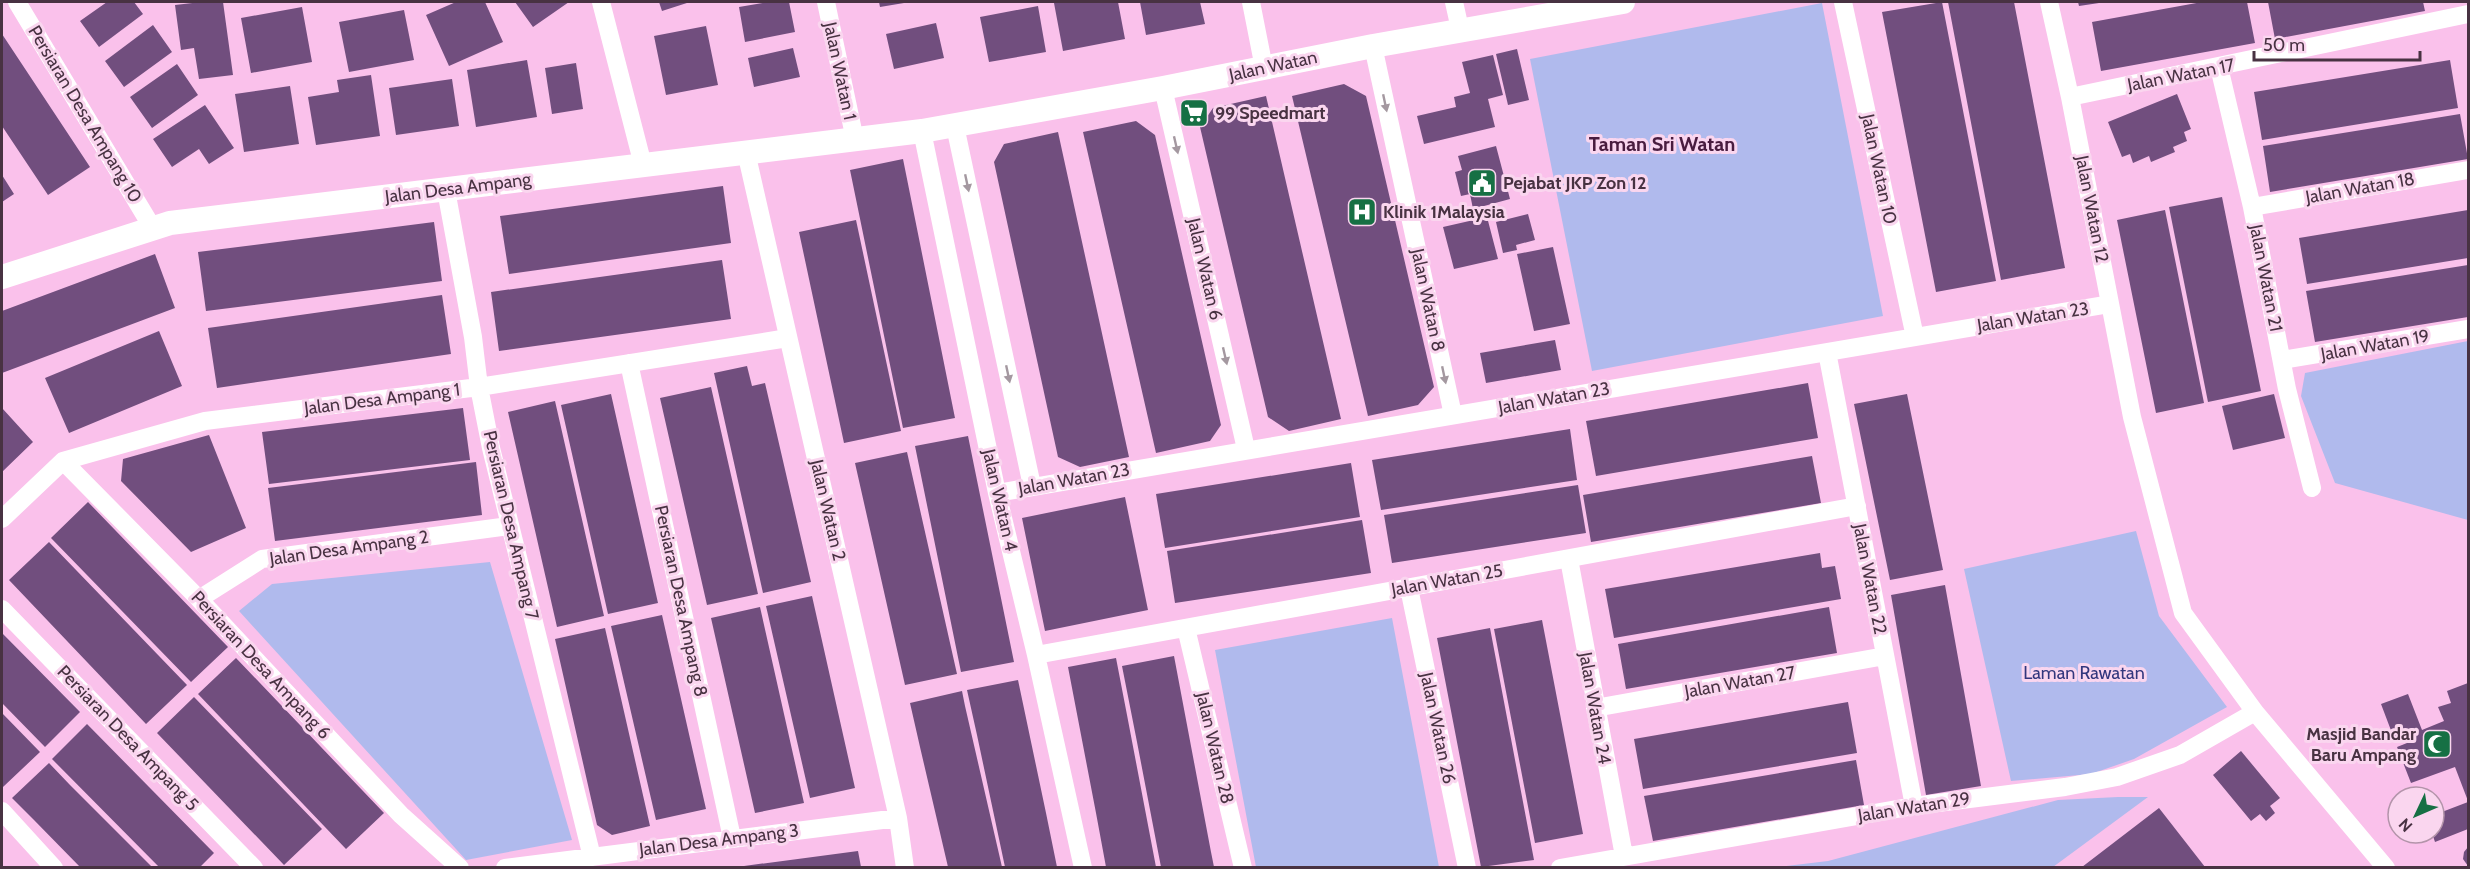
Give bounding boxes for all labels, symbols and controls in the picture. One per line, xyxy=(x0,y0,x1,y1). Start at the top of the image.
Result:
street label: Jalan Watan 1 xyxy=(819,19,861,122)
street label: Persiaran Desa Ampang 10 xyxy=(23,22,147,206)
scale bar xyxy=(2254,24,2420,62)
text: 50 m xyxy=(2263,34,2305,56)
street label: Jalan Watan xyxy=(1226,46,1319,86)
street label: Jalan Watan 17 xyxy=(2125,54,2236,96)
one-way arrow xyxy=(1381,93,1390,112)
supermarket icon: 99 Speedmart xyxy=(1178,97,1210,129)
place label: 99 Speedmart xyxy=(1215,102,1325,124)
street label: Jalan Watan 10 xyxy=(1856,111,1901,226)
district label: Taman Sri Watan xyxy=(1589,132,1735,156)
one-way arrow xyxy=(1172,136,1182,154)
street label: Jalan Watan 12 xyxy=(2071,152,2113,265)
public building icon: Pejabat JKP Zon 12 xyxy=(1466,167,1498,199)
street label: Jalan Desa Ampang xyxy=(383,168,533,208)
street label: Jalan Watan 18 xyxy=(2303,168,2416,209)
place label: Pejabat JKP Zon 12 xyxy=(1503,172,1646,194)
one-way arrow xyxy=(963,174,972,193)
hospital icon: Klinik 1Malaysia xyxy=(1346,196,1378,228)
place label: Klinik 1Malaysia xyxy=(1383,201,1505,223)
street label: Jalan Watan 6 xyxy=(1182,215,1227,322)
street label: Jalan Watan 21 xyxy=(2245,221,2287,334)
street label: Jalan Watan 8 xyxy=(1406,246,1450,353)
street label: Jalan Watan 23 xyxy=(1975,297,2090,337)
street label: Jalan Watan 19 xyxy=(2318,325,2431,366)
one-way arrow xyxy=(1220,346,1230,365)
one-way arrow xyxy=(1004,364,1013,383)
one-way arrow xyxy=(1440,366,1450,385)
street label: Jalan Watan 23 xyxy=(1496,377,1611,419)
street label: Jalan Desa Ampang 1 xyxy=(302,379,461,420)
street label: Persiaran Desa Ampang 7 xyxy=(479,428,543,622)
street label: Jalan Watan 4 xyxy=(977,446,1022,553)
street label: Jalan Watan 2 xyxy=(805,456,850,563)
street label: Jalan Watan 23 xyxy=(1016,458,1131,500)
street label: Persiaran Desa Ampang 8 xyxy=(650,503,712,699)
street label: Jalan Watan 22 xyxy=(1848,521,1892,636)
street label: Jalan Desa Ampang 2 xyxy=(267,526,430,570)
street label: Jalan Watan 25 xyxy=(1389,559,1504,601)
street label: Persiaran Desa Ampang 6 xyxy=(187,586,335,744)
street label: Jalan Watan 24 xyxy=(1574,649,1616,766)
street label: Persiaran Desa Ampang 5 xyxy=(53,661,203,815)
street label: Jalan Watan 27 xyxy=(1682,661,1797,703)
park label: Laman Rawatan xyxy=(2023,662,2145,684)
street label: Jalan Watan 26 xyxy=(1415,669,1461,786)
street label: Jalan Watan 28 xyxy=(1191,689,1239,806)
place label: Masjid Bandar Baru Ampang xyxy=(2306,723,2416,766)
mosque icon: Masjid Bandar Baru Ampang xyxy=(2421,728,2453,760)
north arrow xyxy=(2386,785,2446,845)
street label: Jalan Watan 29 xyxy=(1855,787,1972,827)
text: N xyxy=(2395,814,2416,836)
street label: Jalan Desa Ampang 3 xyxy=(637,819,800,861)

